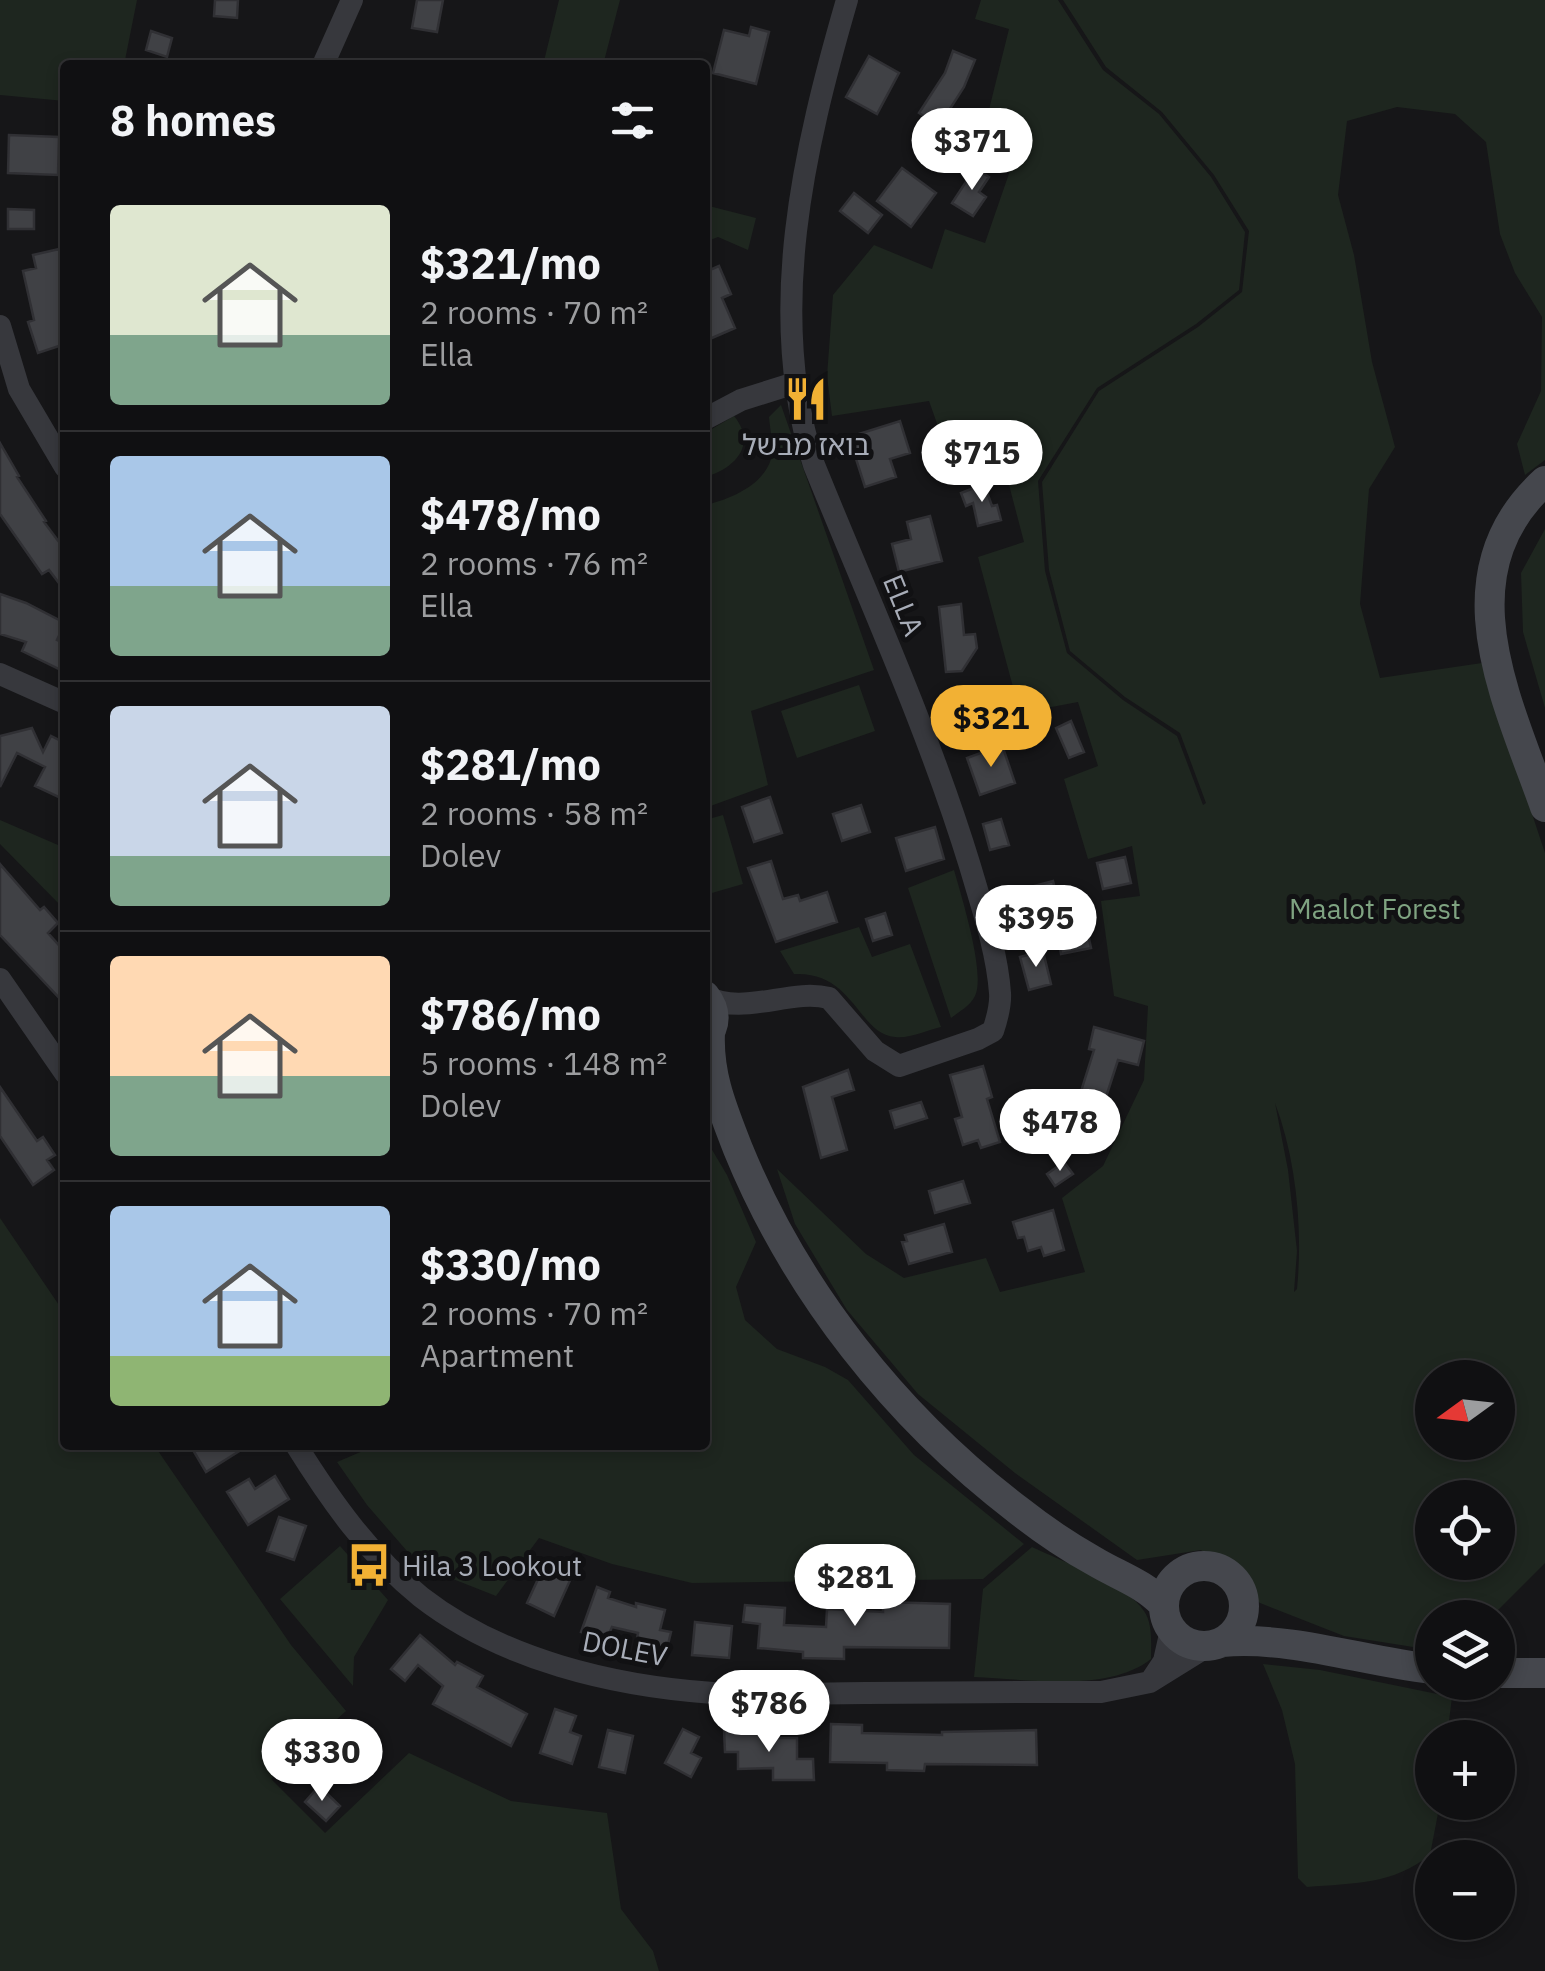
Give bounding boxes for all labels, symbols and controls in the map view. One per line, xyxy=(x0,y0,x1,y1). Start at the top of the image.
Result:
text: 8 homes xyxy=(110,93,276,148)
icon: filters xyxy=(605,93,660,148)
pin: $371 xyxy=(913,108,1031,193)
text: $371 xyxy=(934,119,1010,161)
text: $321/mo xyxy=(420,236,601,291)
icon: home xyxy=(190,245,310,365)
text: 2 rooms · 70 m² xyxy=(420,291,648,333)
text: Ella xyxy=(420,333,473,375)
restaurant icon: בואז מבשל xyxy=(782,375,830,423)
pin: $715 xyxy=(923,420,1041,505)
place label: בואז מבשל xyxy=(742,426,870,463)
text: $715 xyxy=(944,431,1020,473)
text: $478/mo xyxy=(420,487,601,542)
icon: home xyxy=(190,496,310,616)
text: 2 rooms · 76 m² xyxy=(420,542,648,584)
street label: ELLA xyxy=(875,569,933,641)
text: Ella xyxy=(420,584,473,626)
pin: $321 xyxy=(932,685,1050,770)
text: $321 xyxy=(953,696,1029,738)
text: $281/mo xyxy=(420,737,601,792)
icon: home xyxy=(190,746,310,866)
text: 2 rooms · 58 m² xyxy=(420,792,648,834)
text: Dolev xyxy=(420,834,501,876)
pin: $395 xyxy=(977,885,1095,970)
park label: Maalot Forest xyxy=(1289,890,1461,927)
text: $395 xyxy=(998,896,1074,938)
text: $786/mo xyxy=(420,987,601,1042)
icon: home xyxy=(190,996,310,1116)
text: 5 rooms · 148 m² xyxy=(420,1042,667,1084)
text: Dolev xyxy=(420,1084,501,1126)
pin: $478 xyxy=(1001,1089,1119,1174)
text: $478 xyxy=(1022,1100,1098,1142)
text: $330/mo xyxy=(420,1237,601,1292)
icon: home xyxy=(190,1246,310,1366)
text: 2 rooms · 70 m² xyxy=(420,1292,648,1334)
text: Apartment xyxy=(420,1334,574,1376)
north arrow xyxy=(1415,1360,1515,1460)
map controls xyxy=(1415,1360,1515,1940)
button: locate xyxy=(1415,1480,1515,1580)
bus stop icon: Hila 3 Lookout xyxy=(345,1541,393,1589)
pin: $281 xyxy=(796,1544,914,1629)
place label: Hila 3 Lookout xyxy=(402,1547,582,1584)
text: $281 xyxy=(817,1555,893,1597)
button: layers xyxy=(1415,1600,1515,1700)
street label: DOLEV xyxy=(579,1622,671,1674)
pin: $786 xyxy=(710,1670,828,1755)
text: $786 xyxy=(731,1681,807,1723)
pin: $330 xyxy=(263,1719,381,1804)
button: + xyxy=(1415,1720,1515,1820)
text: $330 xyxy=(284,1730,360,1772)
button: − xyxy=(1415,1840,1515,1940)

